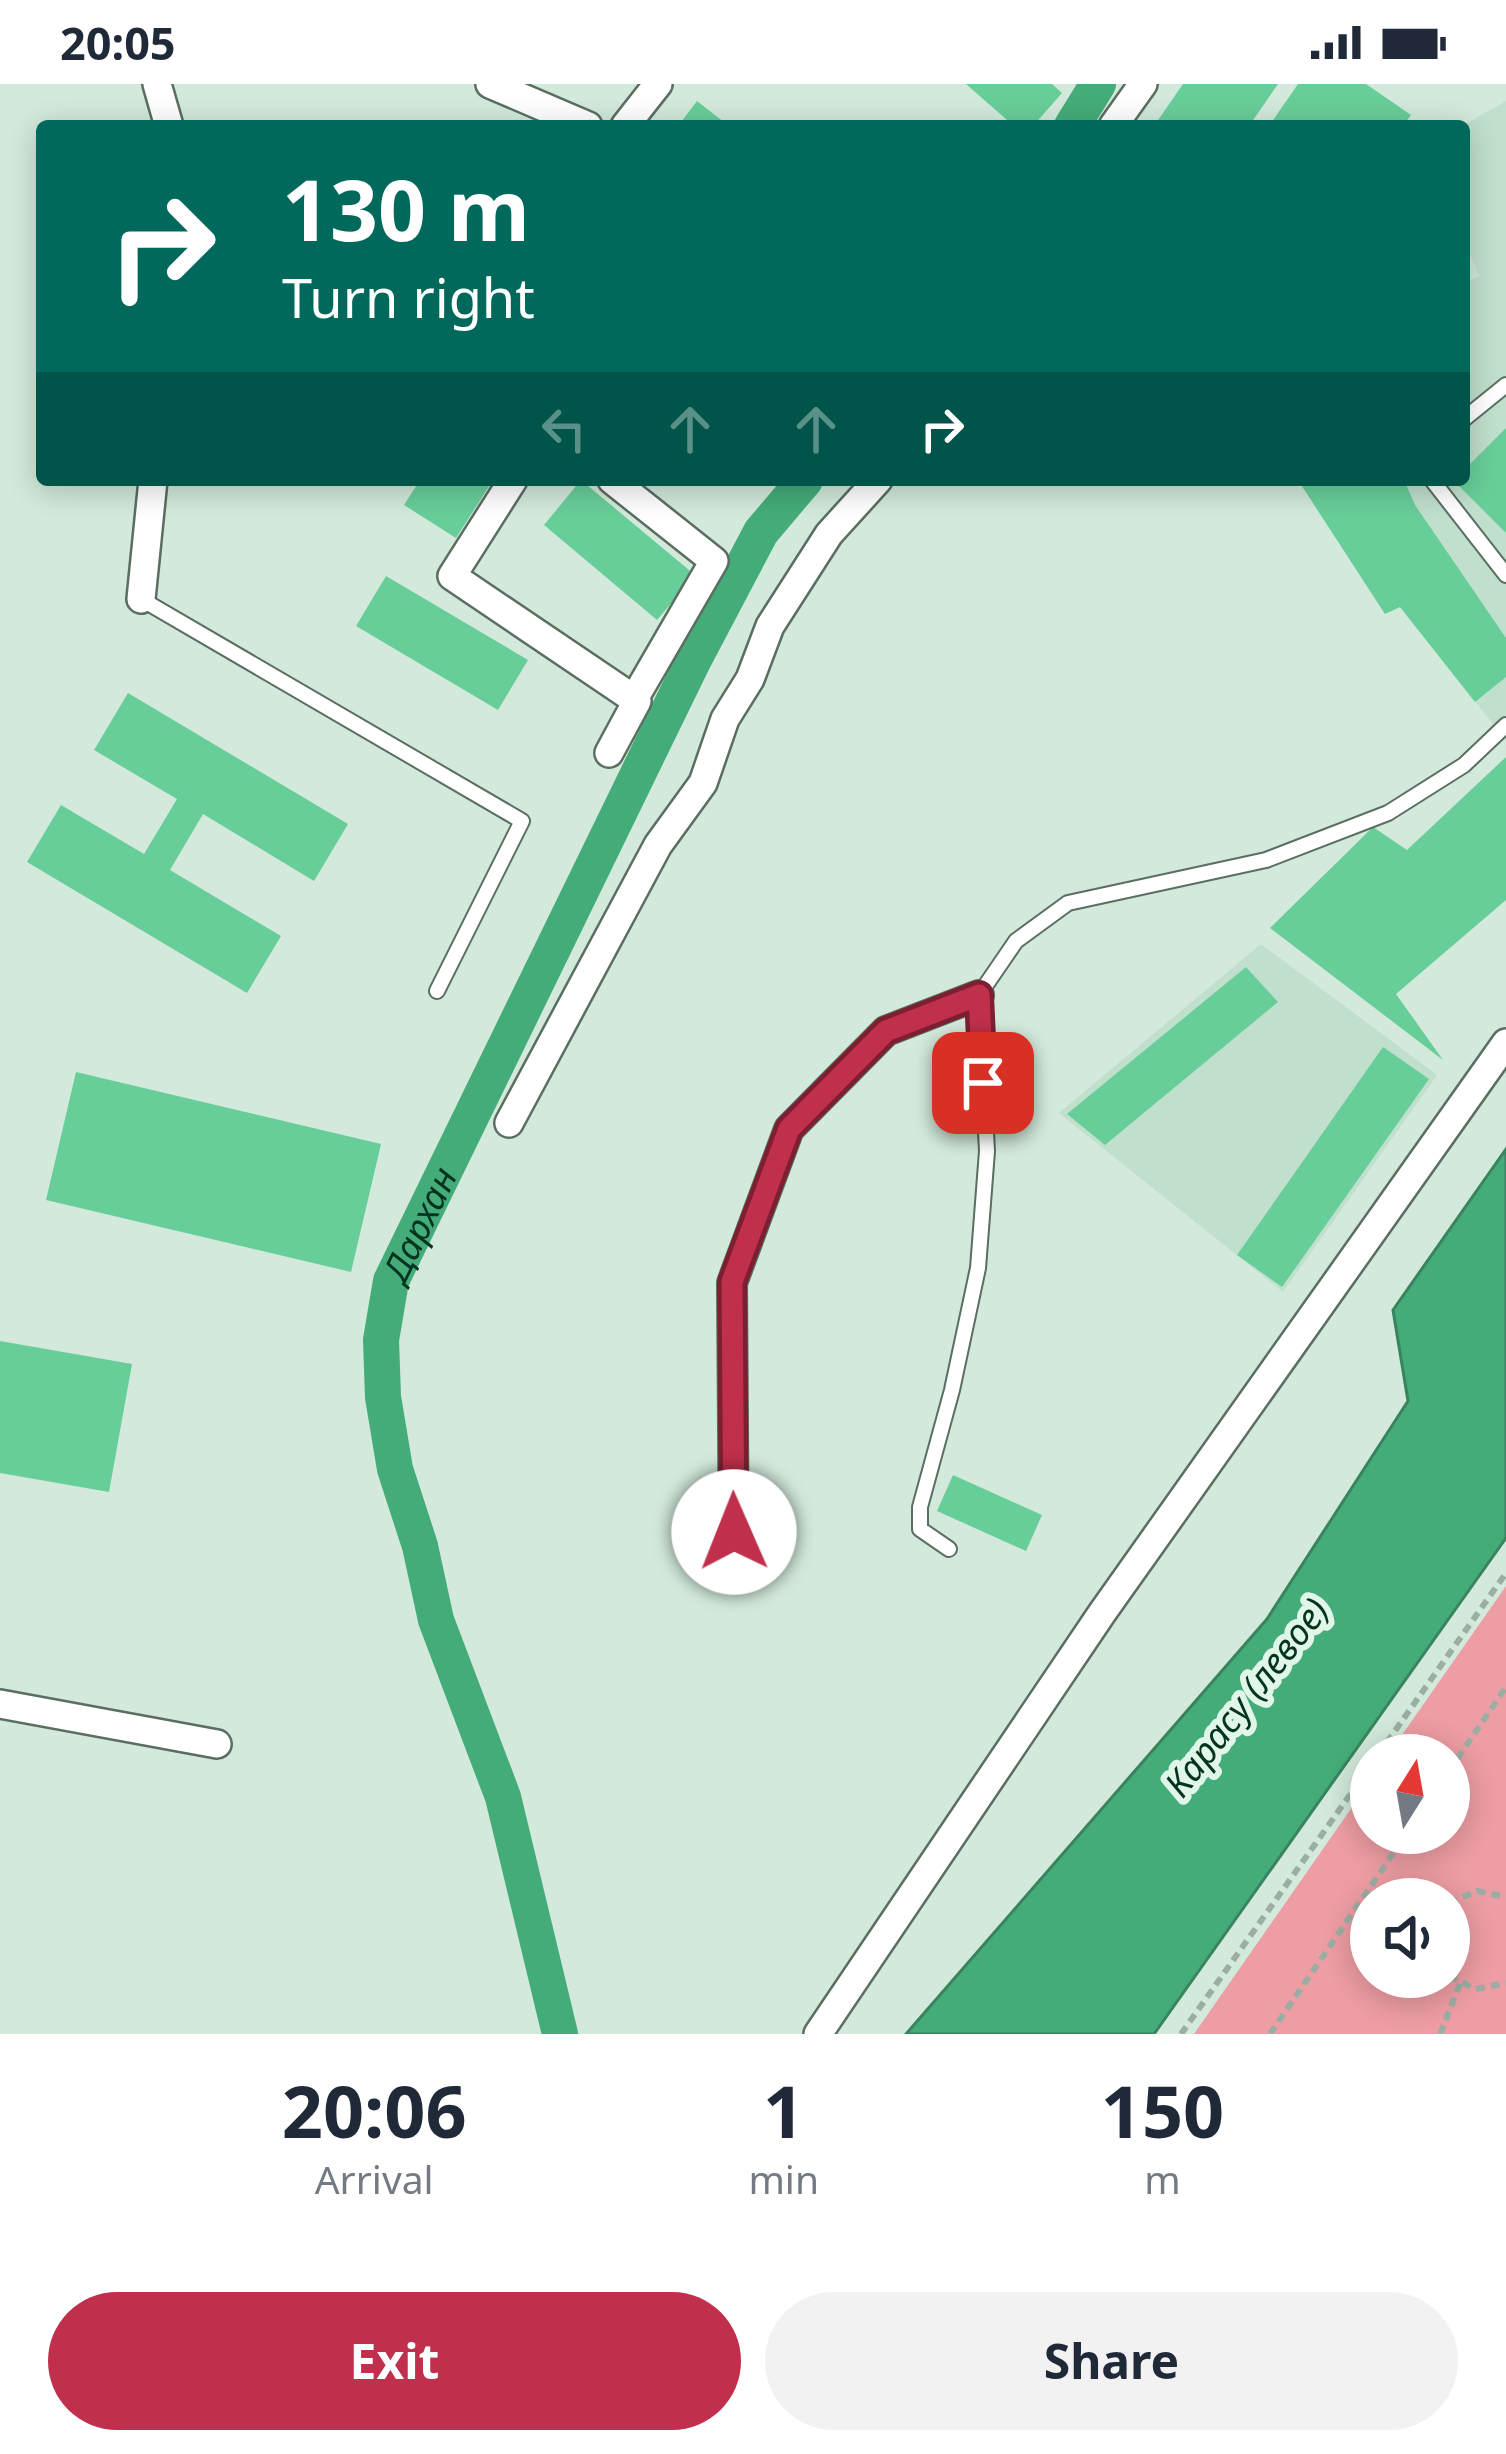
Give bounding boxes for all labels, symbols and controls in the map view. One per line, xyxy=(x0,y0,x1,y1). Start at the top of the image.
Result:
text: 20:05 xyxy=(60,12,176,73)
text: 130 m xyxy=(282,151,530,266)
icon: right xyxy=(84,168,240,324)
text: Turn right xyxy=(282,260,535,334)
icon: left xyxy=(531,396,597,462)
icon: ahead xyxy=(657,396,723,462)
icon: ahead xyxy=(783,396,849,462)
icon: right xyxy=(909,396,975,462)
pin xyxy=(932,1032,1034,1134)
icon: arrive xyxy=(950,1050,1016,1116)
water label: Дархан xyxy=(368,1158,467,1293)
position arrow xyxy=(671,1469,797,1595)
water label: Карасу (левое) xyxy=(1153,1587,1339,1807)
north arrow xyxy=(1350,1734,1470,1854)
map controls xyxy=(1350,1734,1470,1998)
button: sound xyxy=(1350,1878,1470,1998)
text: 20:06 xyxy=(282,2061,467,2159)
text: 1 xyxy=(763,2061,804,2159)
text: 150 xyxy=(1101,2061,1224,2159)
text: Arrival xyxy=(315,2152,434,2205)
text: min xyxy=(748,2152,819,2205)
text: m xyxy=(1144,2152,1181,2205)
button: Exit xyxy=(48,2292,741,2430)
button: Share xyxy=(765,2292,1458,2430)

